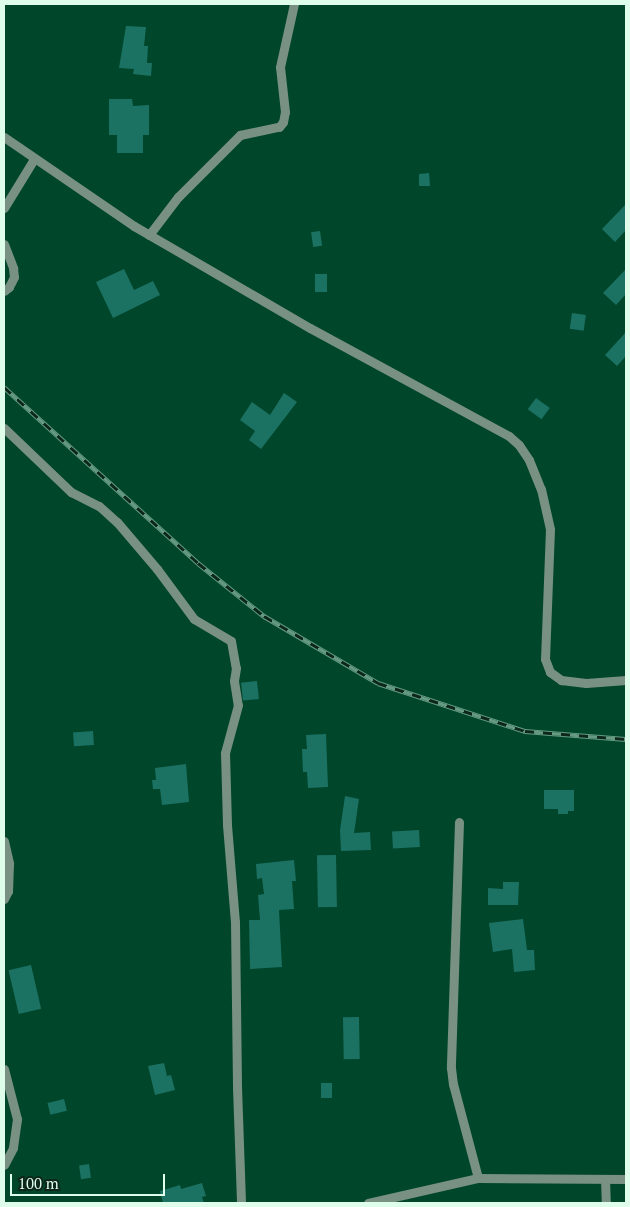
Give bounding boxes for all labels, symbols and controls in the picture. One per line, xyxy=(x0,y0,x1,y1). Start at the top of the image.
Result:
scale bar xyxy=(12,1164,168,1196)
text: 100 m xyxy=(18,1173,59,1193)

